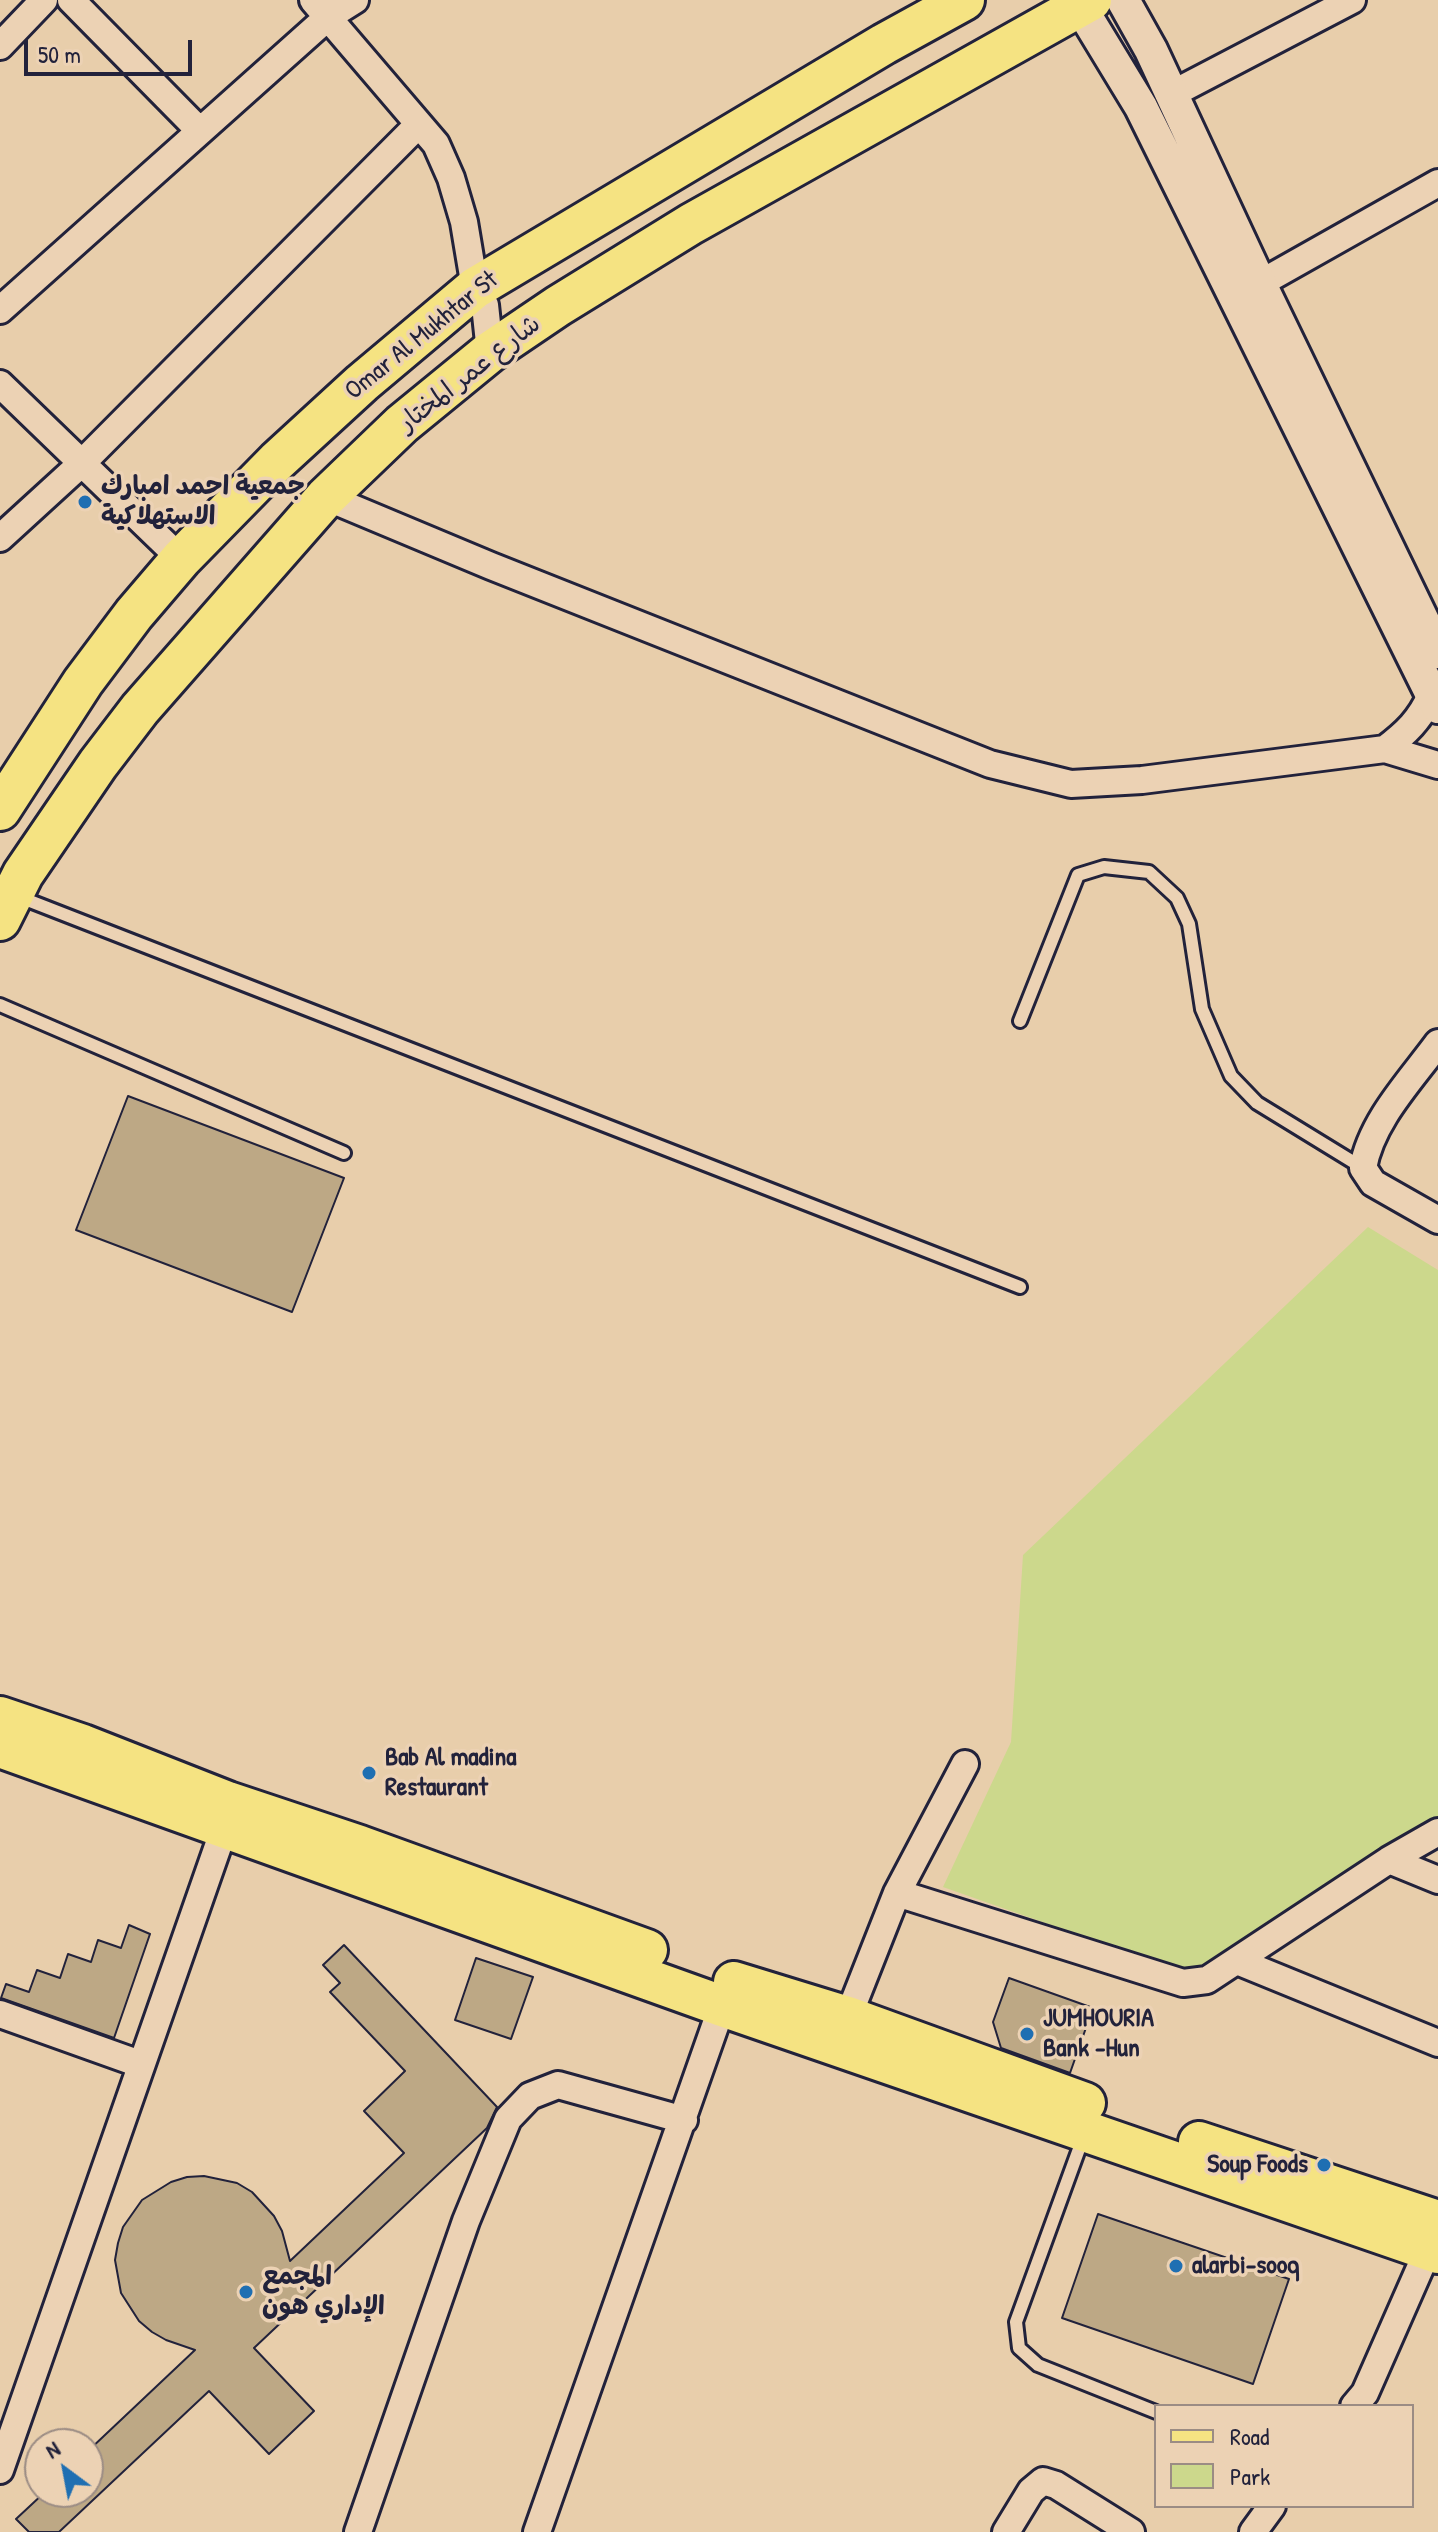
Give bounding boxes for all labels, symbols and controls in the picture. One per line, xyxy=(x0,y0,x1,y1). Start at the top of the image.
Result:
scale bar xyxy=(28,24,196,74)
text: 50 m xyxy=(38,38,81,70)
street label: Omar Al Mukhtar St xyxy=(339,265,505,407)
street label: شارع عمر المختار xyxy=(393,309,547,439)
place label: جمعية احمد امبارك الاستهلاكية xyxy=(101,471,305,532)
marker: جمعية احمد امبارك الاستهلاكية xyxy=(76,493,94,511)
place label: Bab Al madina Restaurant xyxy=(385,1742,516,1804)
marker: Bab Al madina Restaurant xyxy=(360,1764,378,1782)
place label: JUMHOURIA Bank -Hun xyxy=(1043,2003,1154,2064)
marker: JUMHOURIA Bank -Hun xyxy=(1018,2025,1036,2043)
place label: Soup Foods xyxy=(1207,2149,1308,2181)
marker: Soup Foods xyxy=(1315,2156,1333,2174)
place label: alarbi-sooq xyxy=(1192,2250,1299,2282)
marker: alarbi-sooq xyxy=(1167,2257,1185,2275)
place label: المجمع الإداري هون xyxy=(262,2261,385,2322)
marker: المجمع الإداري هون xyxy=(237,2283,255,2301)
legend xyxy=(1154,2404,1414,2508)
text: Road xyxy=(1230,2420,1269,2452)
north arrow xyxy=(24,2428,104,2508)
text: N xyxy=(39,2434,65,2465)
text: Park xyxy=(1230,2460,1270,2492)

